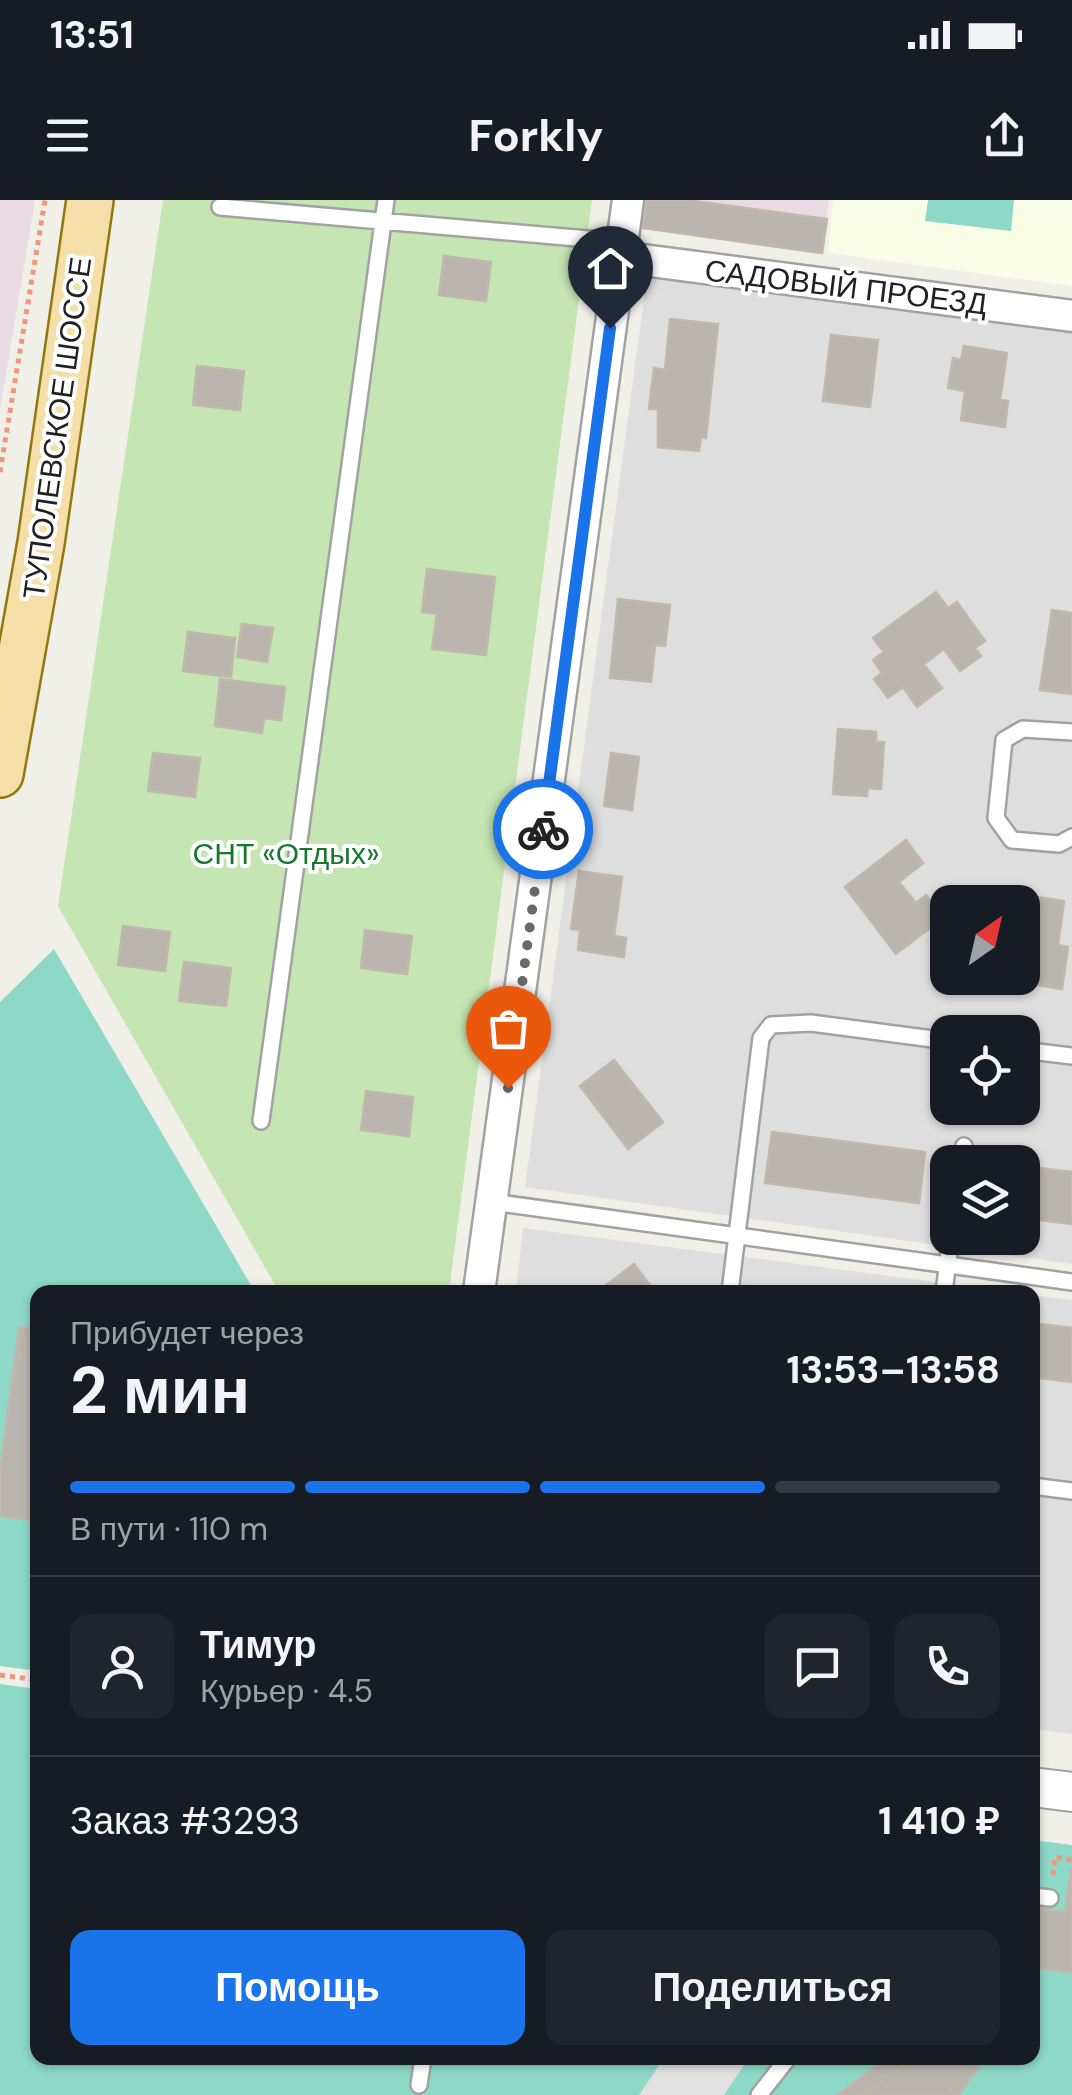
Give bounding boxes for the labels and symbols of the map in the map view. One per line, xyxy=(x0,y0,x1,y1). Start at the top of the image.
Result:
pin xyxy=(568,226,653,329)
street label: САДОВЫЙ ПРОЕЗД xyxy=(703,250,989,324)
street label: ТУПОЛЕВСКОЕ ШОССЕ xyxy=(14,254,100,602)
courier xyxy=(493,779,593,879)
park label: СНТ «Отдых» xyxy=(193,834,379,873)
north arrow xyxy=(930,885,1040,995)
pin xyxy=(466,986,551,1089)

